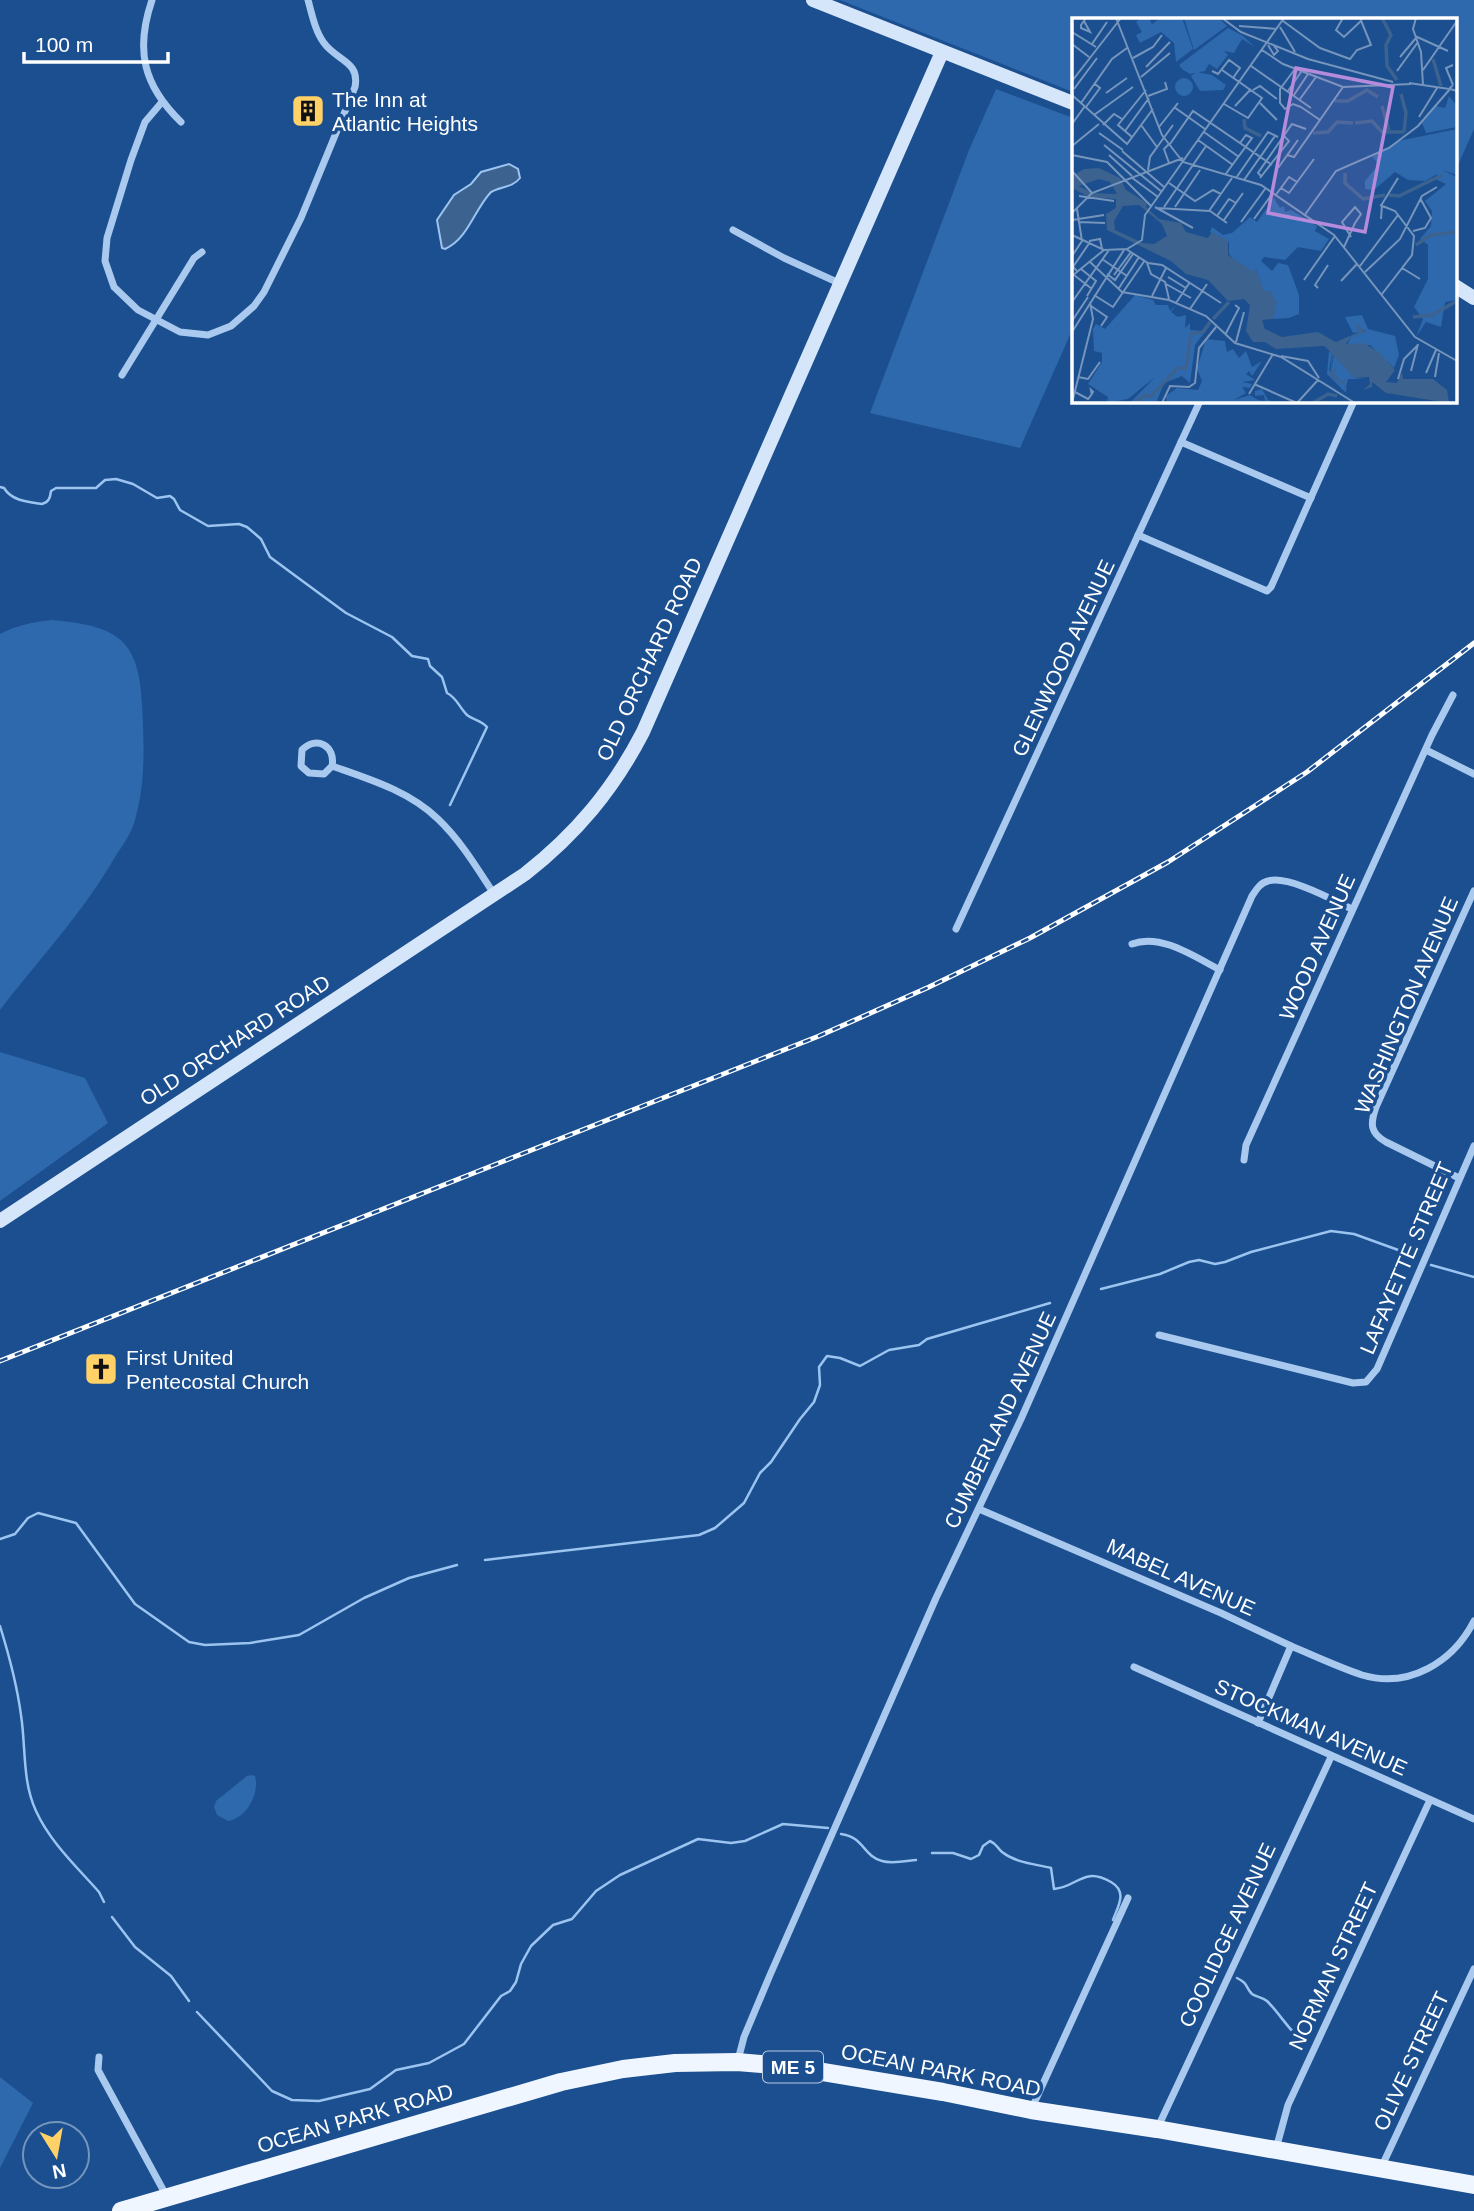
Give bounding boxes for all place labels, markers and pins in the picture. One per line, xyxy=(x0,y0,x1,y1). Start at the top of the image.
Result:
place label: The Inn at Atlantic Heights xyxy=(332,88,478,135)
building icon: The Inn at Atlantic Heights xyxy=(289,92,327,130)
place label: First United Pentecostal Church xyxy=(126,1346,309,1393)
church icon: First United Pentecostal Church xyxy=(82,1350,120,1388)

